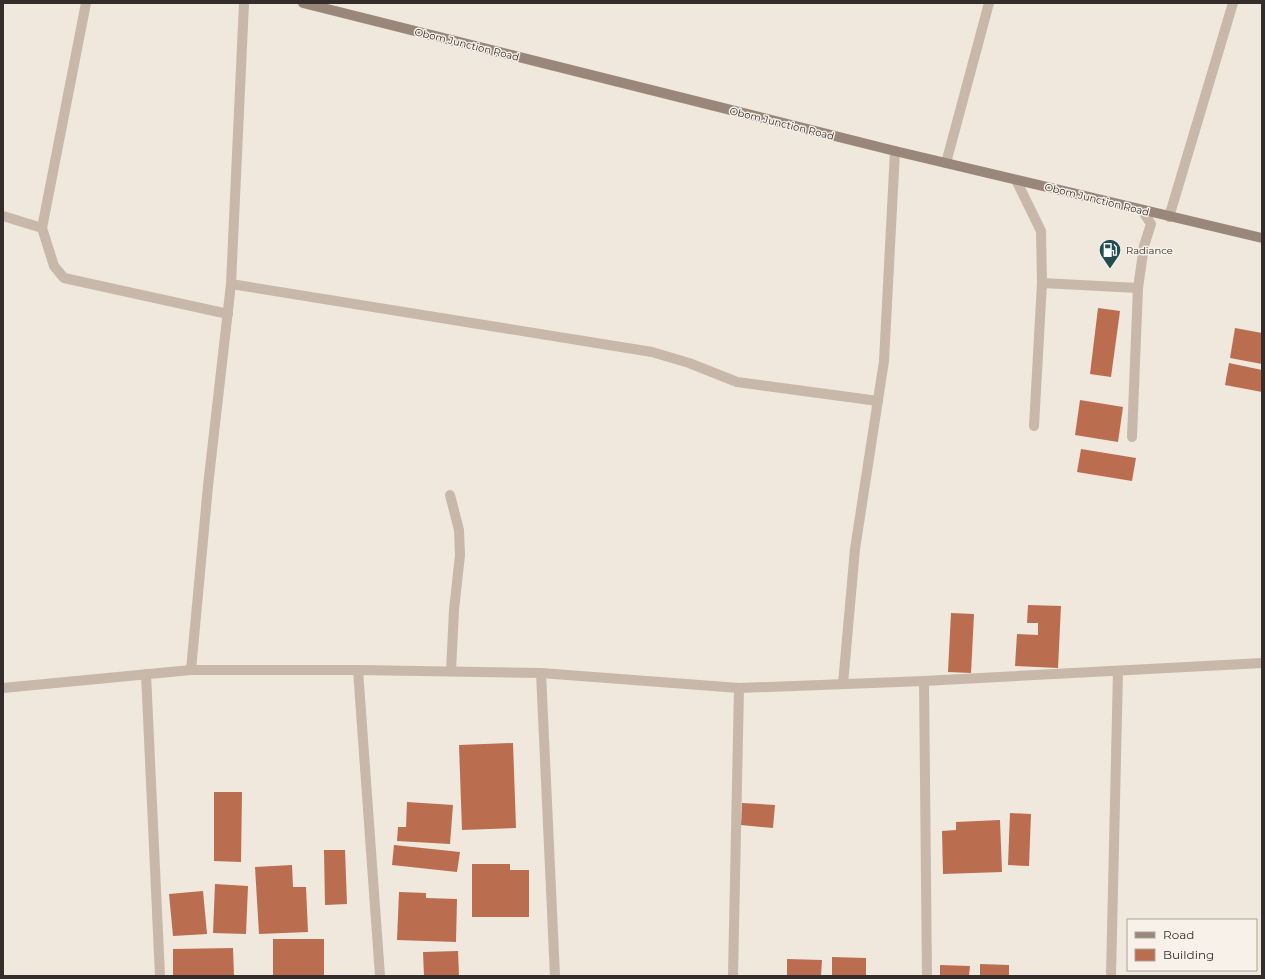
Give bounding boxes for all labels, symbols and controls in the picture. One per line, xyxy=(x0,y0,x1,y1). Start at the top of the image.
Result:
street label: Obom Junction Road xyxy=(413,25,521,64)
street label: Obom Junction Road xyxy=(728,104,836,143)
street label: Obom Junction Road xyxy=(1043,180,1151,219)
fuel station icon: Radiance xyxy=(1097,237,1123,270)
place label: Radiance xyxy=(1126,244,1173,257)
legend xyxy=(1127,919,1257,971)
text: Road xyxy=(1163,927,1194,942)
text: Building xyxy=(1163,947,1214,962)

